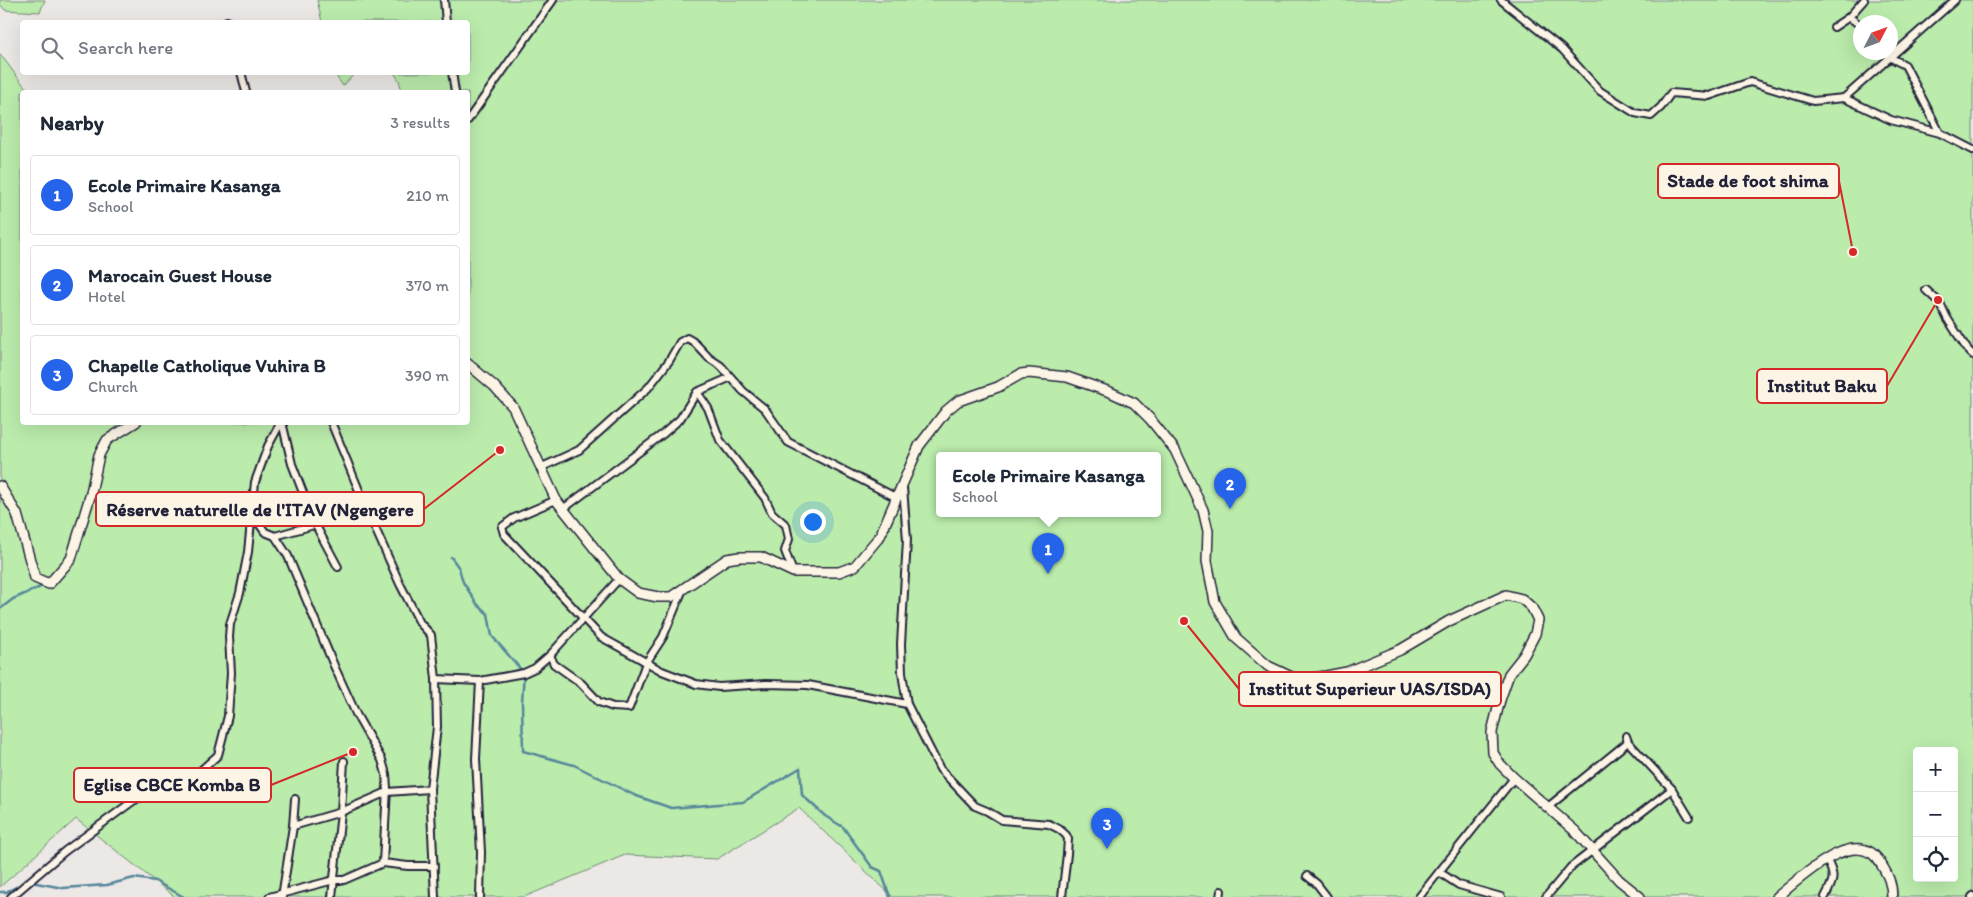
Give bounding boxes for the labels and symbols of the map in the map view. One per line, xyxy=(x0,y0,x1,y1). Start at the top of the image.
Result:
north arrow xyxy=(1853,15,1898,60)
callout: Stade de foot shima xyxy=(1658,164,1839,198)
text: Stade de foot shima xyxy=(1667,169,1830,192)
callout: Institut Baku xyxy=(1757,369,1887,403)
text: Institut Baku xyxy=(1767,374,1877,397)
pin: 2 xyxy=(1214,468,1246,509)
callout: Réserve naturelle de l'ITAV (Ngengere xyxy=(96,492,424,526)
text: Réserve naturelle de l'ITAV (Ngengere xyxy=(106,498,414,521)
your location xyxy=(800,509,826,535)
pin: 1 xyxy=(1032,533,1064,574)
callout: Institut Superieur UAS/ISDA) xyxy=(1239,672,1501,706)
text: Institut Superieur UAS/ISDA) xyxy=(1249,677,1491,700)
callout: Eglise CBCE Komba B xyxy=(74,768,271,802)
text: Eglise CBCE Komba B xyxy=(84,773,260,796)
pin: 3 xyxy=(1091,808,1123,849)

